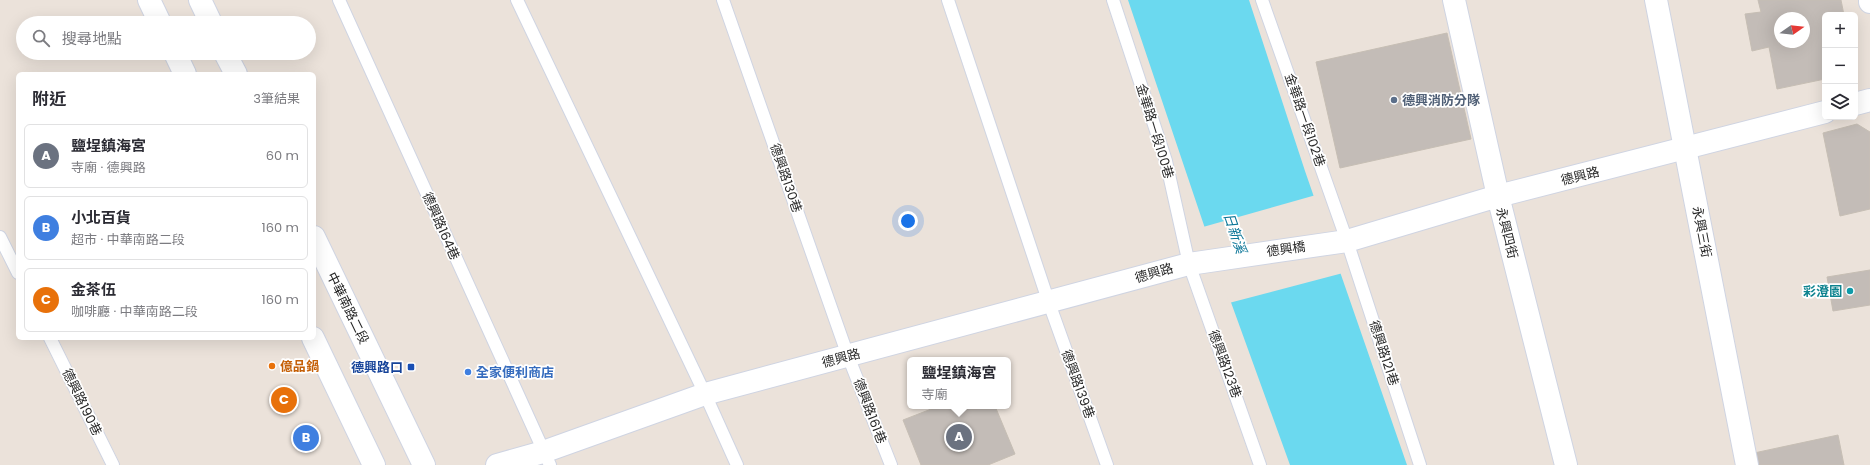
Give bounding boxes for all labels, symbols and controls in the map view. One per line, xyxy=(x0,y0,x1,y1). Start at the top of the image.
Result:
north arrow xyxy=(1774,12,1810,48)
map controls xyxy=(1822,12,1858,120)
button: + xyxy=(1822,12,1858,48)
search box xyxy=(16,16,316,60)
icon: search xyxy=(30,27,52,49)
text: 搜尋地點 xyxy=(62,28,122,49)
button: − xyxy=(1822,48,1858,84)
street label: 金華路一段102巷 xyxy=(1280,71,1330,169)
street label: 金華路一段100巷 xyxy=(1132,81,1178,181)
button: layers xyxy=(1822,84,1858,120)
text: 附近 xyxy=(32,87,66,111)
text: 3筆結果 xyxy=(253,89,300,108)
place label: 德興消防分隊 xyxy=(1402,91,1480,110)
marker: 德興消防分隊 xyxy=(1389,95,1399,105)
text: 鹽埕鎮海宮 xyxy=(71,135,146,156)
street label: 德興路130巷 xyxy=(765,141,807,215)
text: A xyxy=(41,146,51,165)
text: 60 m xyxy=(266,146,299,165)
text: 寺廟 · 德興路 xyxy=(71,158,146,177)
street label: 德興路 xyxy=(1559,162,1601,190)
street label: 德興路164巷 xyxy=(418,189,464,263)
street label: 永興四街 xyxy=(1491,205,1523,261)
street label: 永興三街 xyxy=(1688,205,1716,259)
text: 小北百貨 xyxy=(71,207,131,228)
water label: 日新溪 xyxy=(1219,210,1252,258)
your location xyxy=(898,211,918,231)
text: B xyxy=(42,218,50,237)
text: 160 m xyxy=(262,218,299,237)
text: 超市 · 中華南路二段 xyxy=(71,230,185,249)
street label: 德興橋 xyxy=(1265,237,1307,261)
street label: 德興路 xyxy=(1133,258,1175,288)
street label: 中華南路二段 xyxy=(322,269,374,347)
text: 金茶伍 xyxy=(71,279,116,300)
place label: 彩澄園 xyxy=(1803,282,1842,301)
marker: 彩澄園 xyxy=(1845,286,1855,296)
text: C xyxy=(41,290,51,309)
text: 160 m xyxy=(262,290,299,309)
text: 咖啡廳 · 中華南路二段 xyxy=(71,302,198,321)
street label: 德興路121巷 xyxy=(1364,318,1404,388)
street label: 德興路123巷 xyxy=(1204,327,1246,401)
street label: 德興路 xyxy=(820,344,862,372)
street label: 德興路139巷 xyxy=(1057,347,1099,421)
place label: 億品鍋 xyxy=(280,357,319,376)
popup xyxy=(907,357,1011,409)
place label: 德興路口 xyxy=(351,358,403,377)
marker: 億品鍋 xyxy=(267,361,277,371)
marker: 德興路口 xyxy=(406,362,416,372)
text: 鹽埕鎮海宮 xyxy=(921,362,997,383)
place label: 全家便利商店 xyxy=(476,363,554,382)
street label: 德興路190巷 xyxy=(58,365,106,439)
marker: 全家便利商店 xyxy=(463,367,473,377)
street label: 德興路161巷 xyxy=(849,376,891,446)
pin: C xyxy=(271,385,297,415)
text: 寺廟 xyxy=(921,385,948,404)
pin: A xyxy=(946,422,972,452)
pin: B xyxy=(293,423,319,453)

